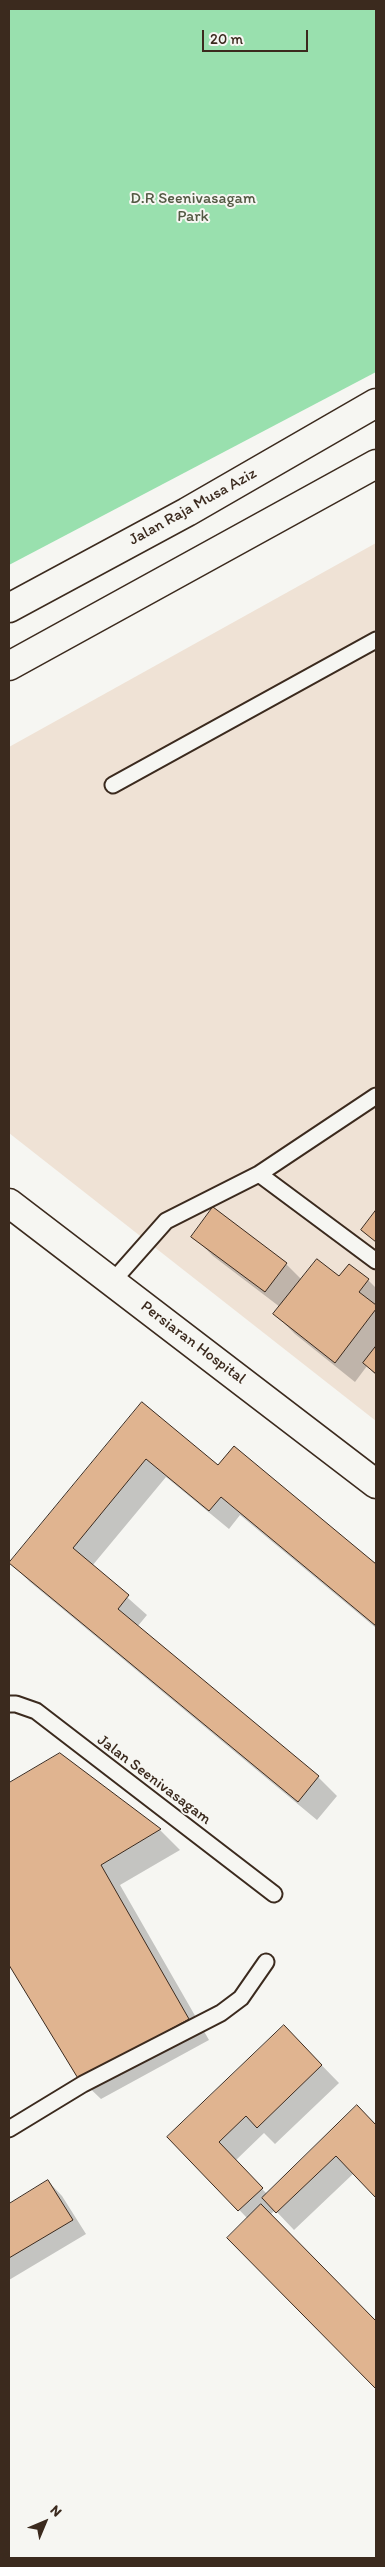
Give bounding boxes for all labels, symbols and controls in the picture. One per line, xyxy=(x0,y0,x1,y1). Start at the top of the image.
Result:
scale bar xyxy=(205,20,311,52)
text: 20 m xyxy=(210,30,243,48)
park label: D.R Seenivasagam Park xyxy=(130,189,256,227)
street label: Jalan Raja Musa Aziz xyxy=(126,464,260,550)
street label: Persiaran Hospital xyxy=(137,1297,249,1389)
street label: Jalan Seenivasagam xyxy=(93,1731,215,1829)
north arrow xyxy=(20,2497,70,2547)
text: N xyxy=(47,2502,65,2520)

